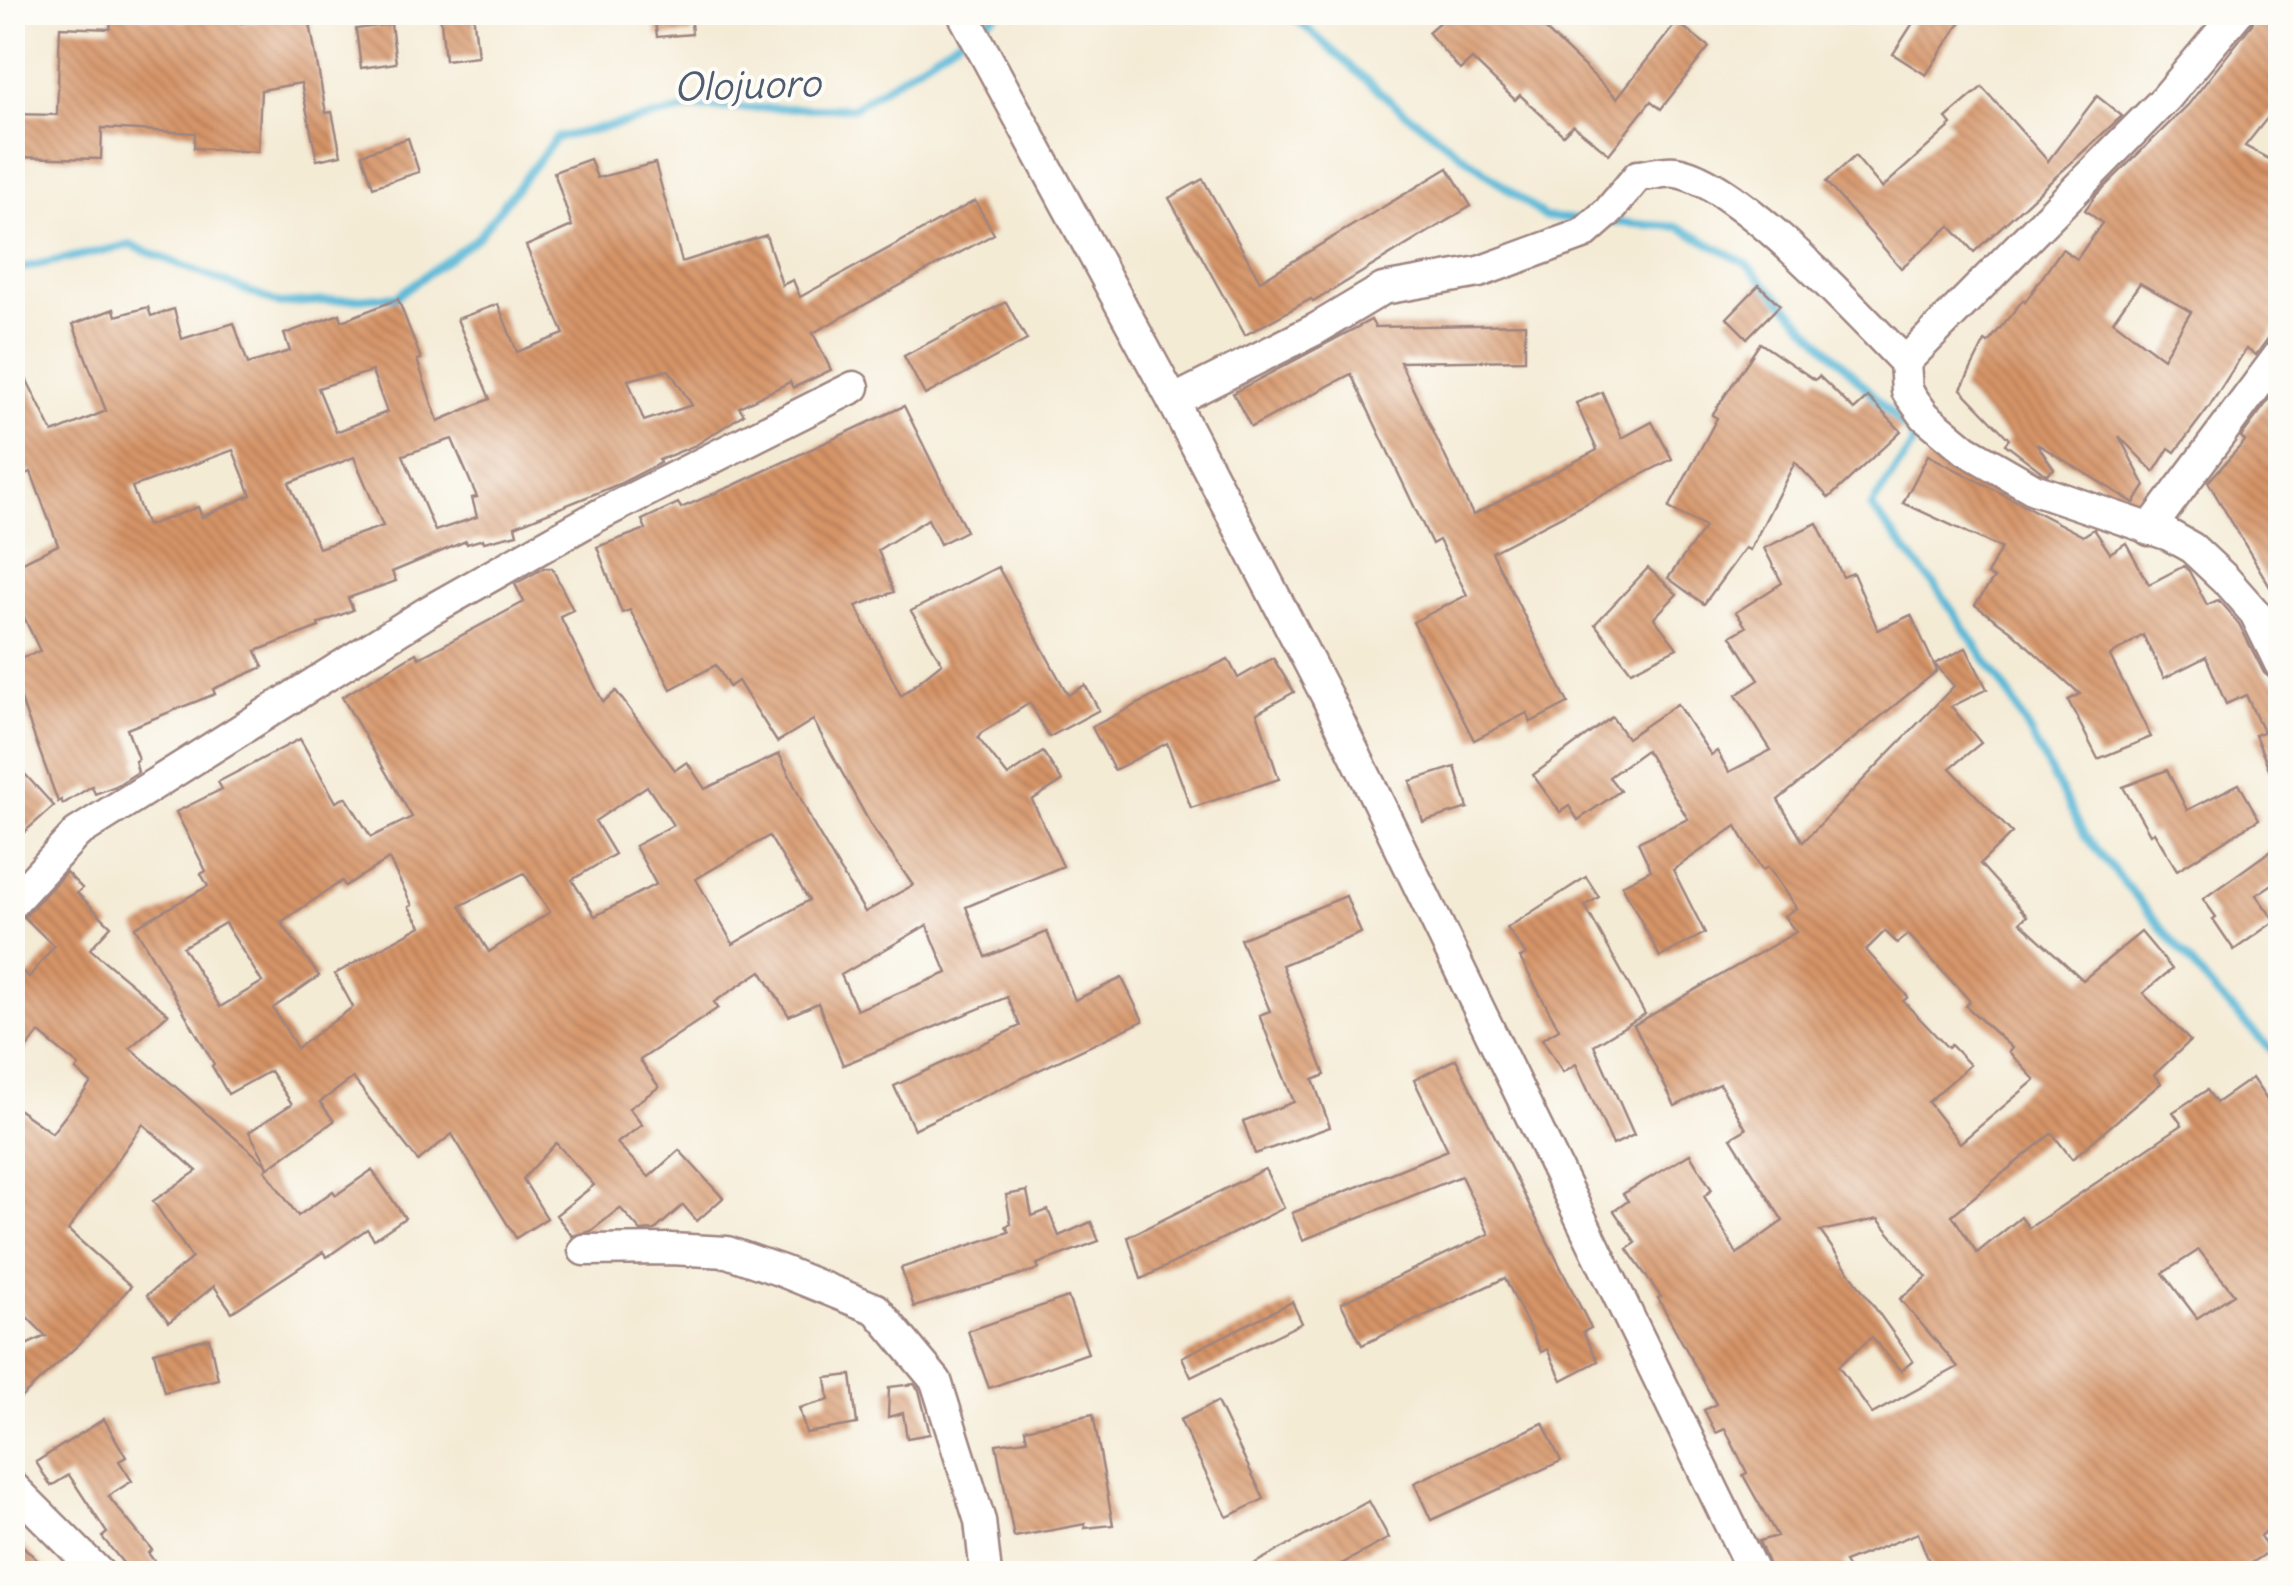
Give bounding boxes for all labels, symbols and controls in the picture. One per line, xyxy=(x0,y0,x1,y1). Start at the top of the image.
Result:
water label: Olojuoro xyxy=(672,59,824,111)

